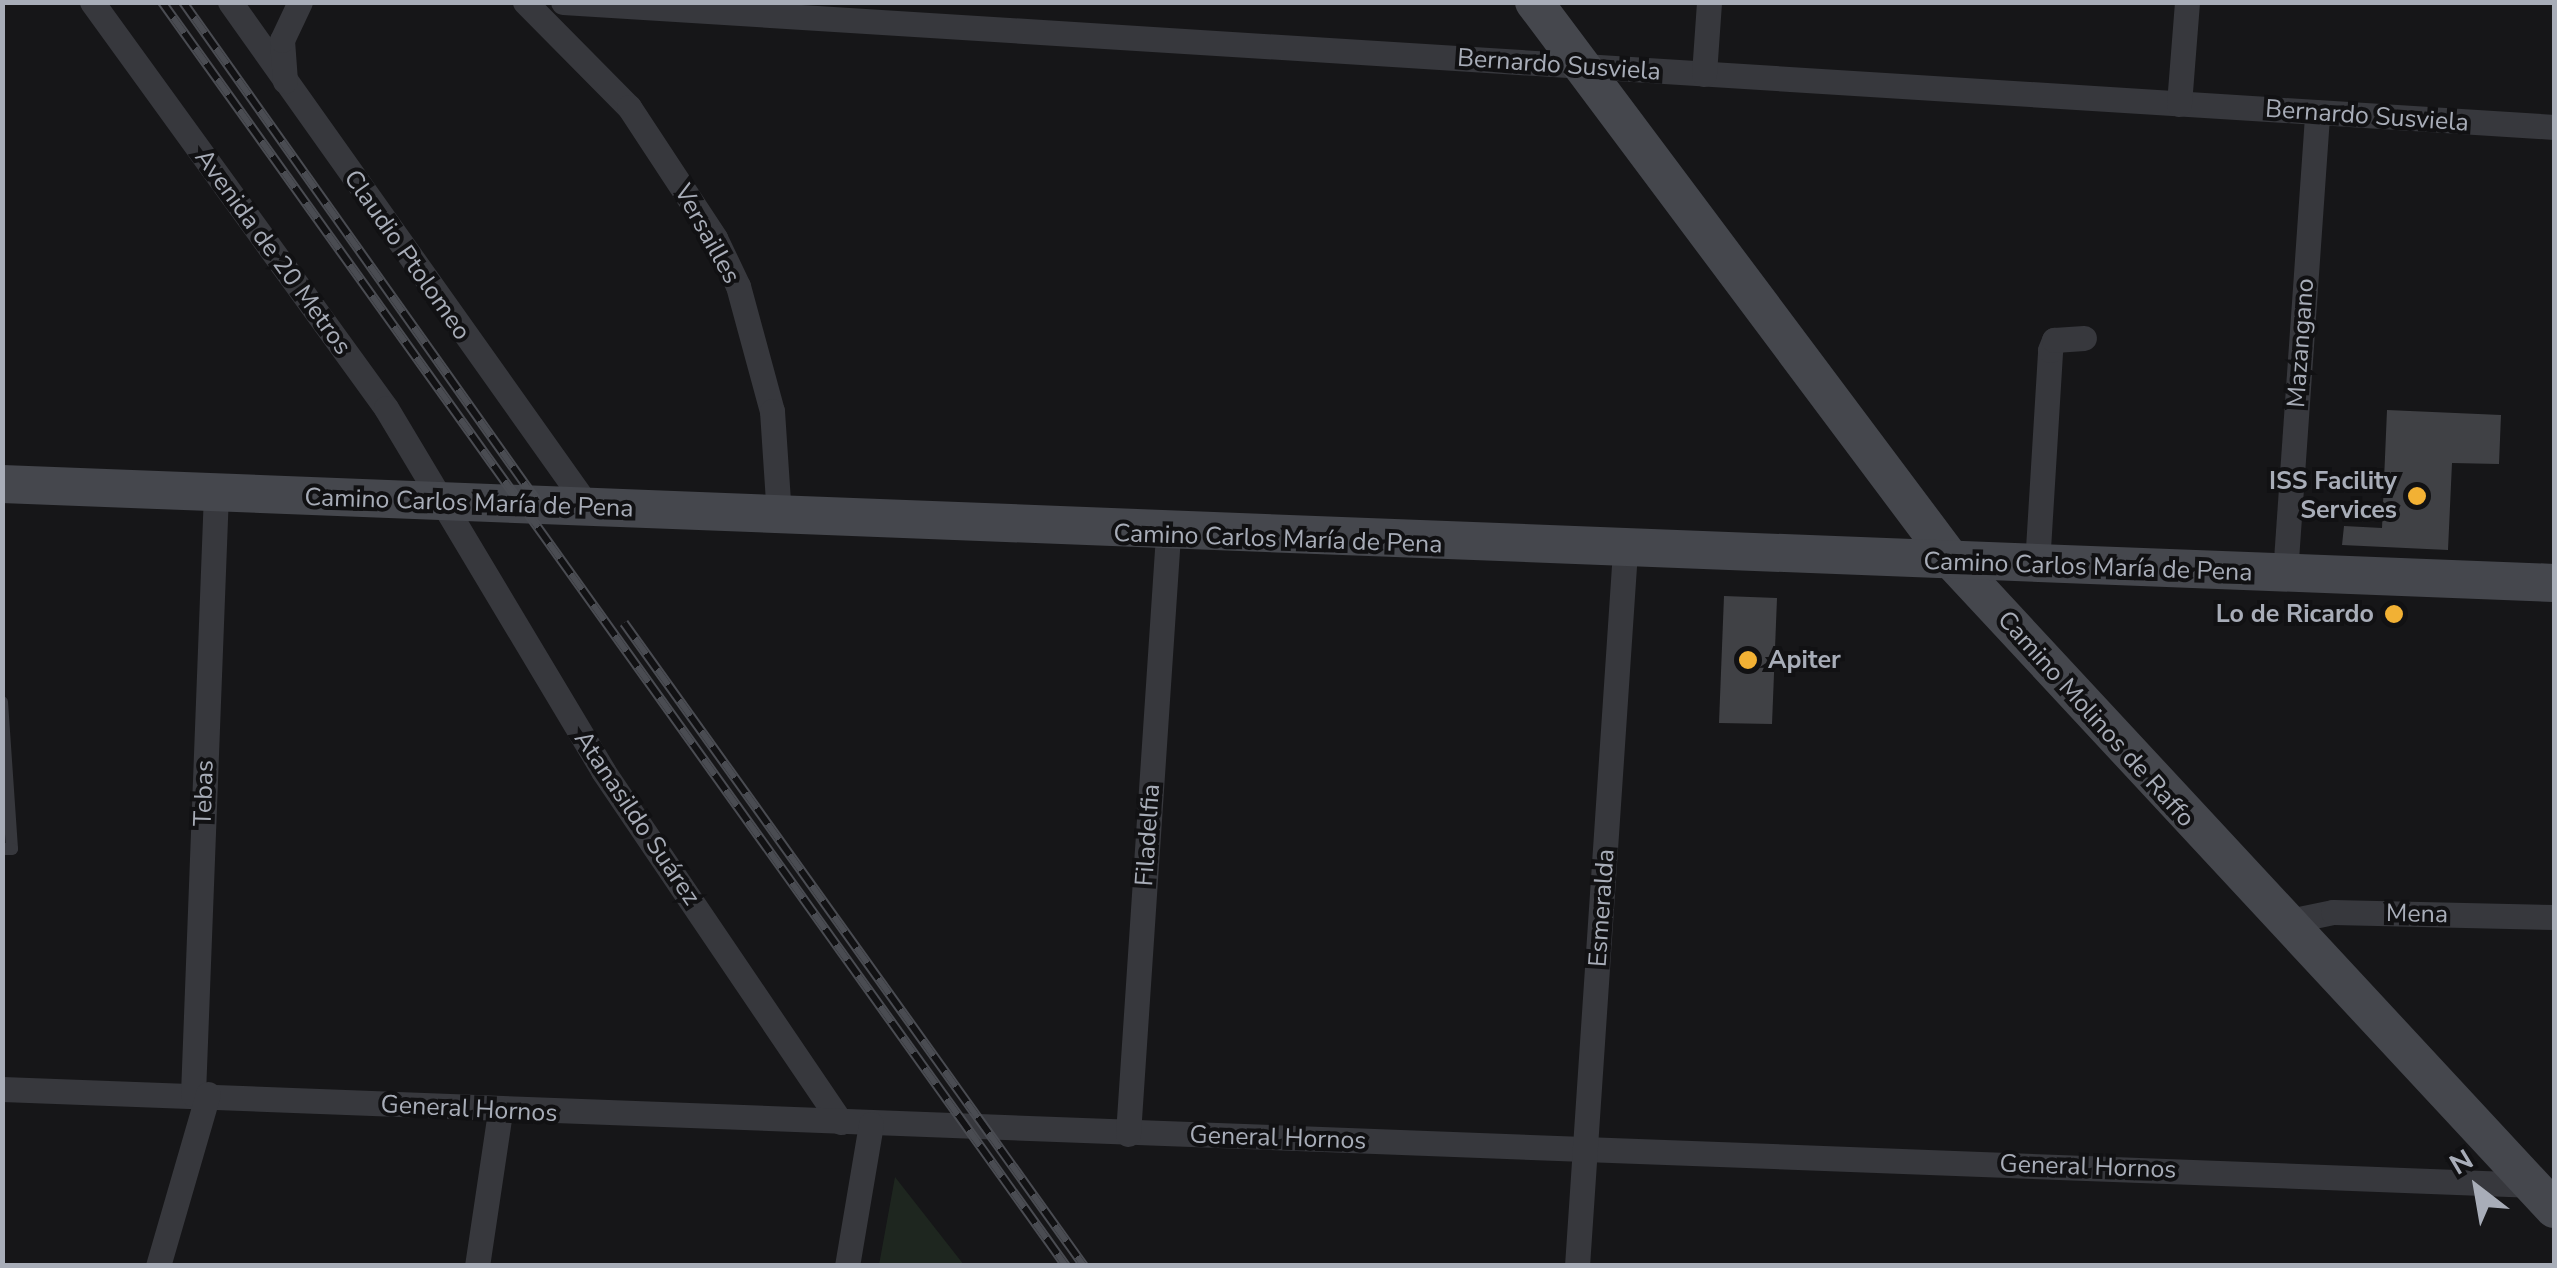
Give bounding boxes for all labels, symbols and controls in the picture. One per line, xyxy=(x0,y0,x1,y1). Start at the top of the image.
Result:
street label: Bernardo Susviela xyxy=(1456,43,1662,87)
street label: Bernardo Susviela xyxy=(2264,94,2470,138)
street label: Avenida de 20 Metros xyxy=(188,143,358,361)
street label: Claudio Ptolomeo xyxy=(337,164,477,346)
street label: Versailles xyxy=(667,179,747,289)
street label: Mazangano xyxy=(2282,277,2320,409)
place label: ISS Facility Services xyxy=(2269,467,2397,526)
street label: Camino Carlos María de Pena xyxy=(304,482,634,524)
marker: ISS Facility Services xyxy=(2406,485,2428,507)
street label: Camino Carlos María de Pena xyxy=(1113,518,1443,560)
street label: Camino Carlos María de Pena xyxy=(1923,546,2253,588)
place label: Lo de Ricardo xyxy=(2216,599,2374,629)
marker: Lo de Ricardo xyxy=(2383,603,2405,625)
street label: Camino Molinos de Raffo xyxy=(1991,605,2201,833)
place label: Apiter xyxy=(1768,645,1841,675)
marker: Apiter xyxy=(1737,649,1759,671)
street label: Atanasildo Suárez xyxy=(568,725,706,911)
street label: Tebas xyxy=(188,759,220,827)
street label: Filadelfia xyxy=(1129,783,1167,887)
street label: Esmeralda xyxy=(1583,848,1621,968)
street label: Mena xyxy=(2386,898,2448,930)
street label: General Hornos xyxy=(380,1089,558,1129)
street label: General Hornos xyxy=(1189,1120,1367,1156)
north arrow xyxy=(2427,1138,2527,1238)
text: N xyxy=(2443,1141,2480,1184)
street label: General Hornos xyxy=(1999,1149,2177,1185)

